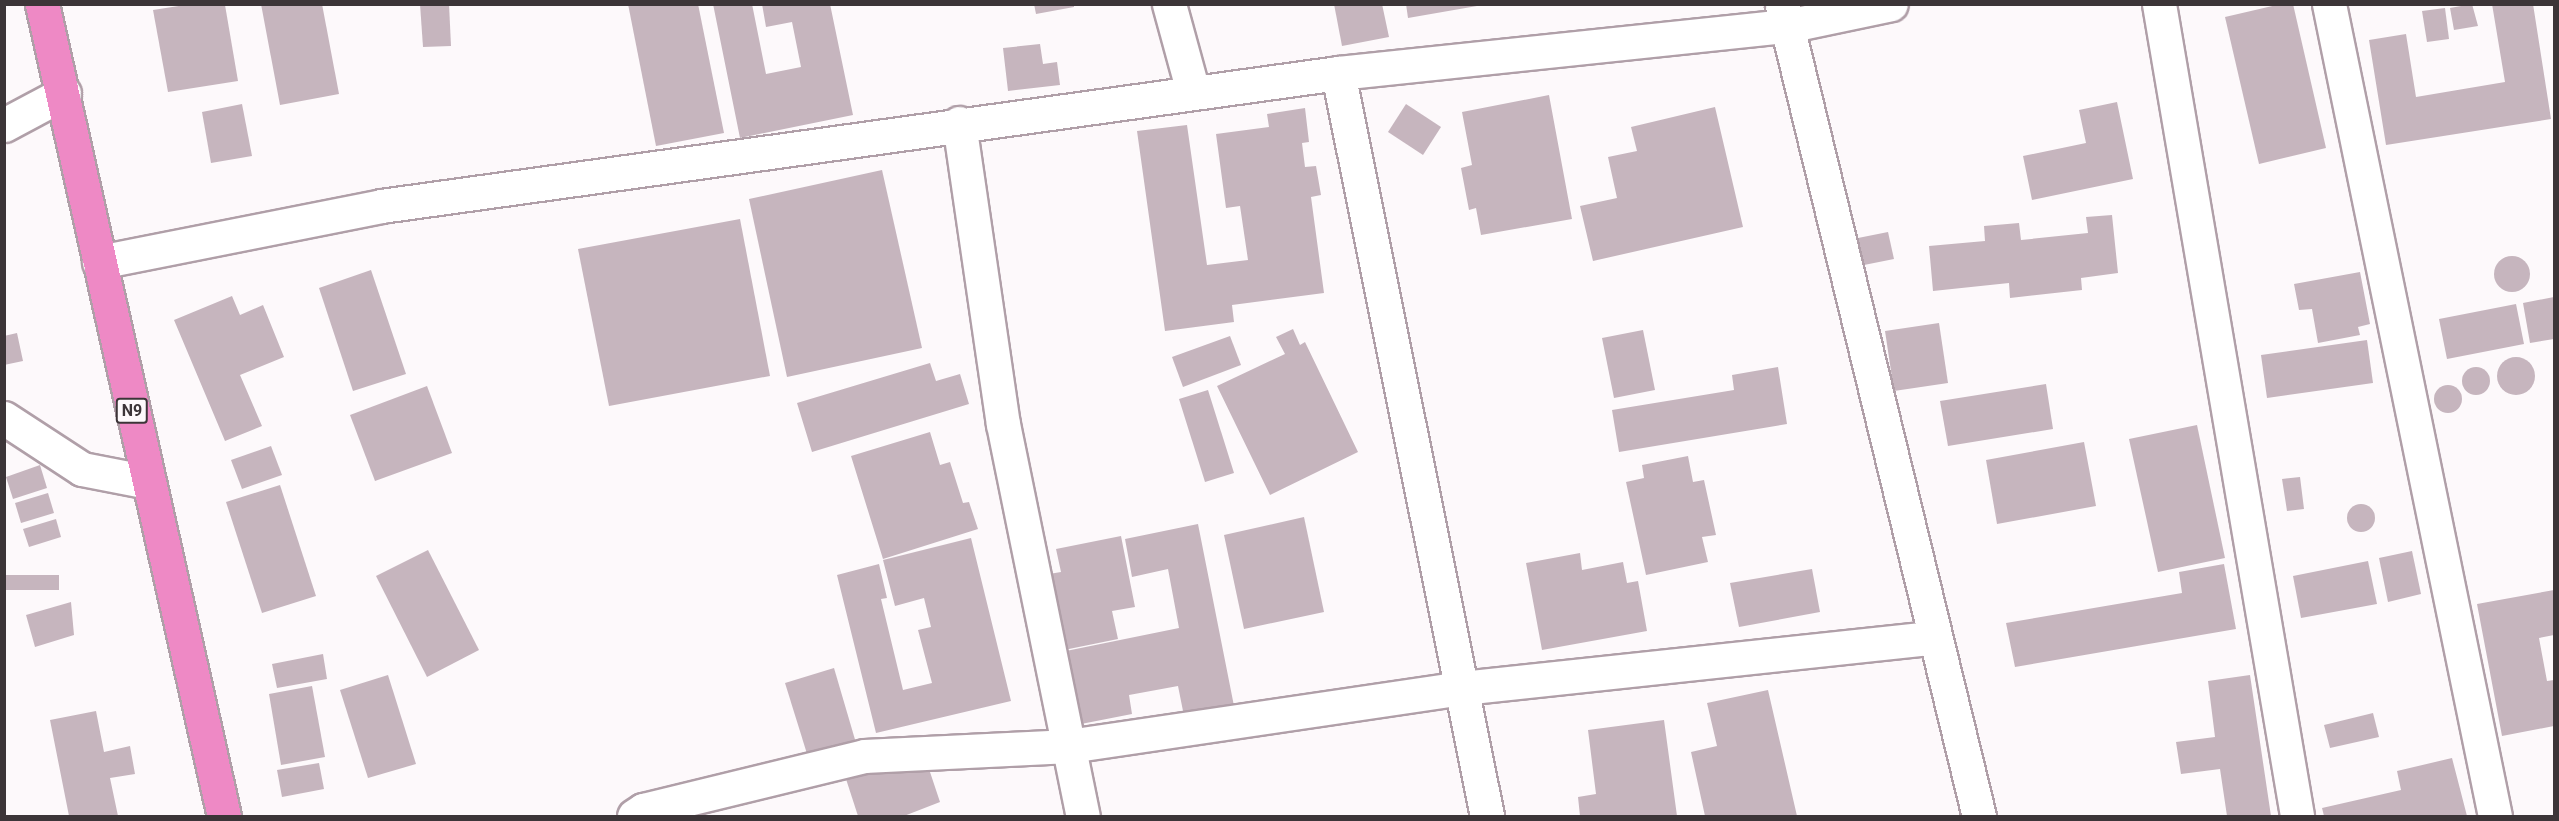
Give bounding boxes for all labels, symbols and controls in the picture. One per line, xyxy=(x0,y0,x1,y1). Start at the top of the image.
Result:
road number: N9 xyxy=(116,398,148,424)

